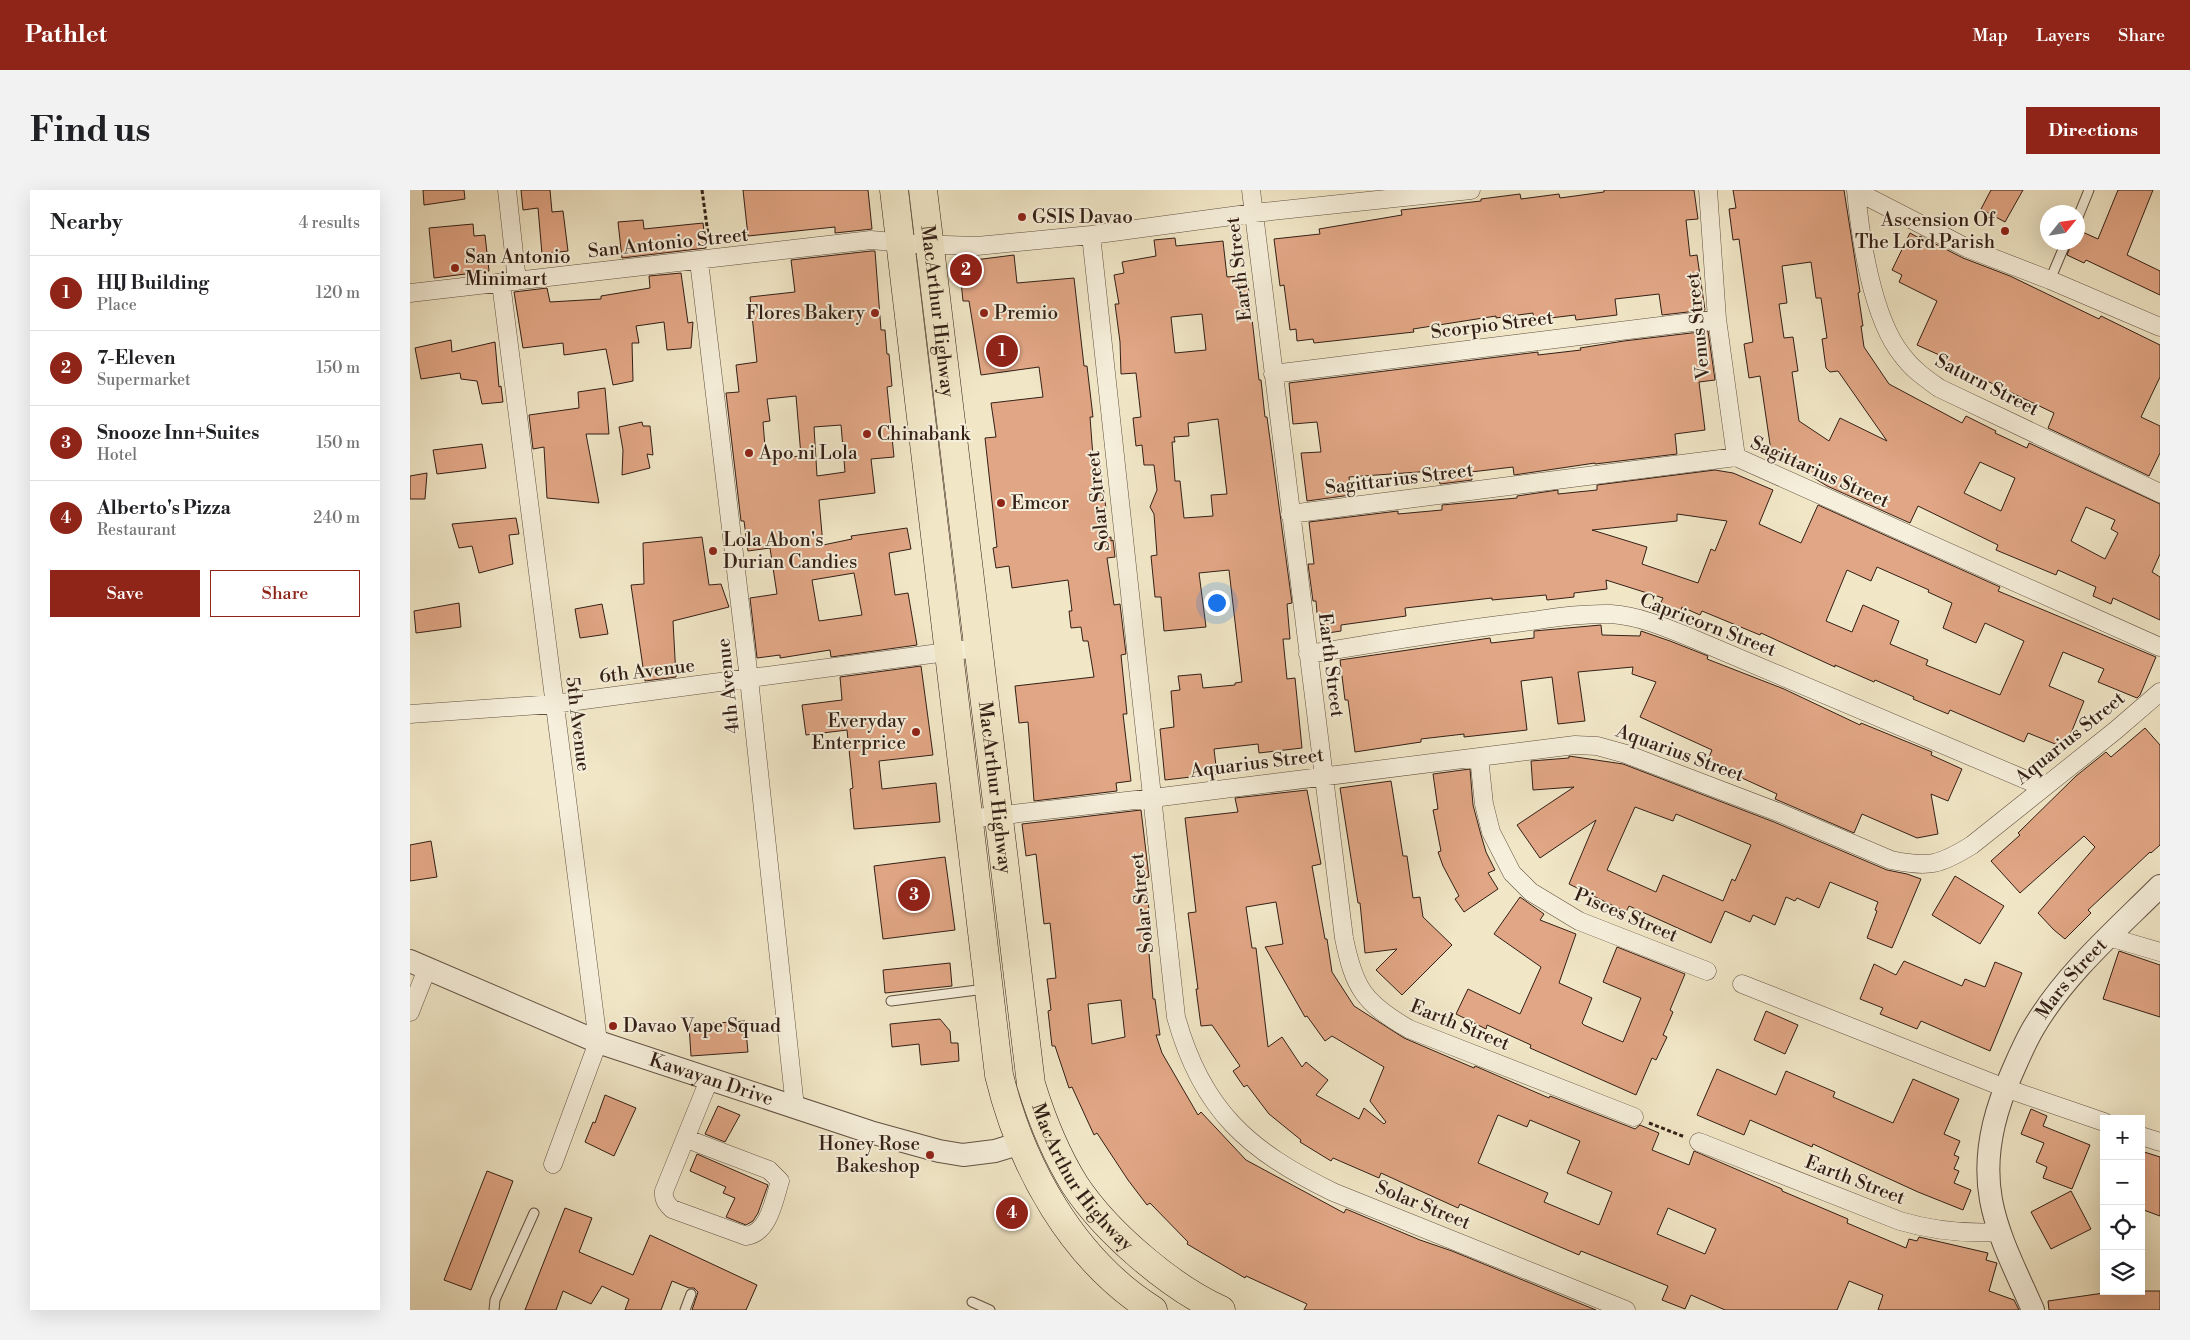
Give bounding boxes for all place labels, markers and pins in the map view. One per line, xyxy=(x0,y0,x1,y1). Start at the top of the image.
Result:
place label: GSIS Davao xyxy=(1032,205,1133,229)
place label: Ascension Of The Lord Parish xyxy=(1855,208,1996,254)
marker: GSIS Davao xyxy=(1016,211,1028,223)
marker: Ascension Of The Lord Parish xyxy=(1999,225,2011,237)
place label: San Antonio Minimart xyxy=(465,245,571,291)
pin: 2 xyxy=(950,251,982,289)
marker: San Antonio Minimart xyxy=(449,262,461,274)
place label: Flores Bakery xyxy=(746,301,866,325)
place label: Premio xyxy=(994,301,1058,325)
marker: Flores Bakery xyxy=(869,307,881,319)
marker: Premio xyxy=(978,307,990,319)
pin: 1 xyxy=(986,332,1018,370)
place label: Chinabank xyxy=(877,422,971,446)
marker: Chinabank xyxy=(861,428,873,440)
place label: Apo ni Lola xyxy=(758,441,858,465)
marker: Apo ni Lola xyxy=(743,447,755,459)
place label: Emcor xyxy=(1011,491,1069,515)
marker: Emcor xyxy=(995,497,1007,509)
place label: Lola Abon's Durian Candies xyxy=(723,528,857,574)
marker: Lola Abon's Durian Candies xyxy=(707,545,719,557)
place label: Everyday Enterprice xyxy=(812,709,907,755)
marker: Everyday Enterprice xyxy=(910,726,922,738)
pin: 3 xyxy=(898,876,930,914)
place label: Davao Vape Squad xyxy=(623,1014,781,1038)
marker: Davao Vape Squad xyxy=(607,1020,619,1032)
place label: Honey Rose Bakeshop xyxy=(819,1132,920,1178)
marker: Honey Rose Bakeshop xyxy=(924,1149,936,1161)
pin: 4 xyxy=(996,1194,1028,1232)

